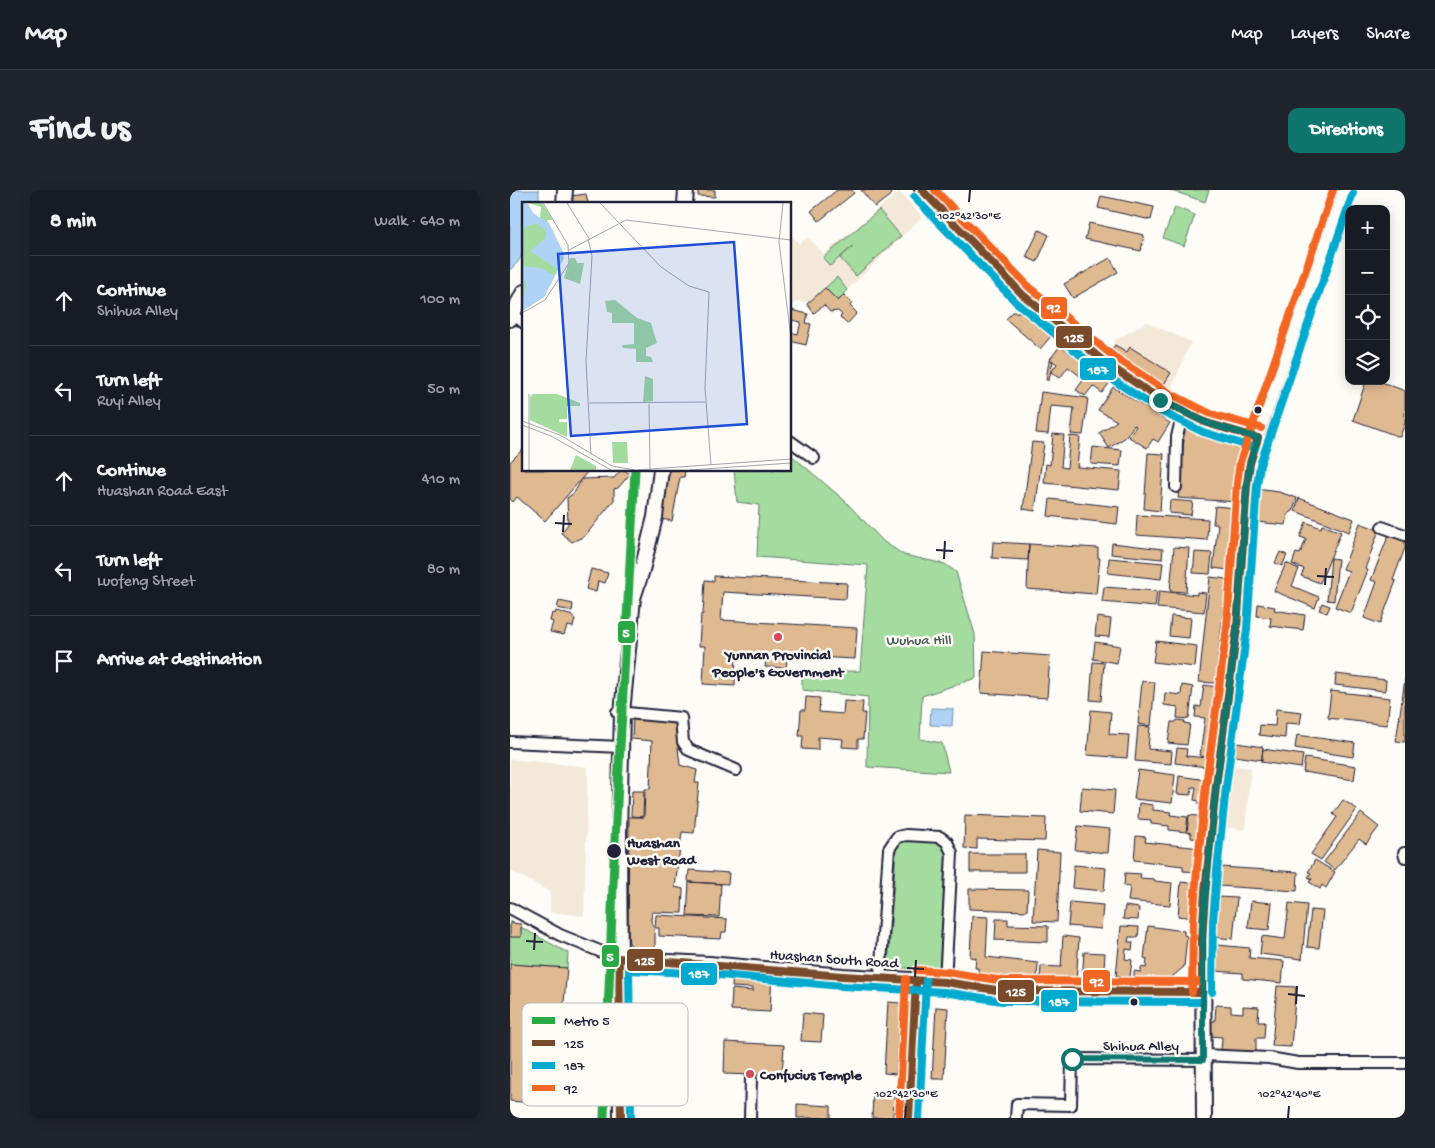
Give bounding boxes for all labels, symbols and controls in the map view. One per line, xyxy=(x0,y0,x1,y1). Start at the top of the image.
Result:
text: Map xyxy=(25,20,67,49)
text: Map xyxy=(1231,24,1263,45)
text: Layers xyxy=(1291,24,1338,45)
text: Share xyxy=(1366,24,1410,45)
button: Directions xyxy=(1288,108,1405,153)
text: Find us xyxy=(30,110,130,151)
inset map xyxy=(522,202,791,471)
map controls xyxy=(1345,205,1390,385)
button: + xyxy=(1345,205,1390,250)
text: 8 min xyxy=(50,210,96,235)
text: 102°42'30"E xyxy=(936,210,1001,224)
text: Walk · 640 m xyxy=(374,213,460,232)
button: − xyxy=(1345,250,1390,295)
text: Continue xyxy=(97,280,166,303)
icon: ahead xyxy=(50,287,78,315)
text: 100 m xyxy=(420,291,460,310)
button: locate xyxy=(1345,295,1390,340)
line badge: 92 xyxy=(1040,296,1068,320)
text: 92 xyxy=(1046,301,1061,318)
text: Shihua Alley xyxy=(97,303,178,322)
line badge: 125 xyxy=(1055,325,1093,349)
text: 125 xyxy=(1063,331,1085,348)
button: layers xyxy=(1345,340,1390,385)
line badge: 187 xyxy=(1079,357,1117,381)
text: 187 xyxy=(1087,363,1109,380)
text: Turn left xyxy=(97,370,161,393)
icon: left xyxy=(50,377,78,405)
text: 50 m xyxy=(427,381,460,400)
route end xyxy=(1149,389,1172,412)
text: Ruyi Alley xyxy=(97,393,161,412)
unlabelled marker xyxy=(1253,405,1263,415)
text: Continue xyxy=(97,460,166,483)
icon: ahead xyxy=(50,467,78,495)
text: 410 m xyxy=(422,471,460,490)
text: Huashan Road East xyxy=(97,483,227,502)
text: Turn left xyxy=(97,550,161,573)
icon: left xyxy=(50,557,78,585)
text: 80 m xyxy=(427,561,460,580)
text: Luofeng Street xyxy=(97,573,195,592)
line badge: 5 xyxy=(617,620,636,644)
text: 5 xyxy=(622,626,630,643)
marker: Yunnan Provincial People's Government xyxy=(772,631,784,643)
park label: Wuhua Hill xyxy=(886,632,952,650)
icon: arrive xyxy=(50,647,78,675)
place label: Yunnan Provincial People's Government xyxy=(712,647,845,682)
text: Arrive at destination xyxy=(97,649,261,672)
place label: Huashan West Road xyxy=(626,835,698,870)
marker: Huashan West Road xyxy=(605,842,623,860)
line badge: 5 xyxy=(601,944,620,968)
street label: Huashan South Road xyxy=(769,947,900,974)
line badge: 125 xyxy=(626,948,664,972)
text: 5 xyxy=(606,950,614,967)
text: 125 xyxy=(634,954,656,971)
line badge: 187 xyxy=(680,962,718,986)
text: 187 xyxy=(688,967,710,984)
line badge: 92 xyxy=(1082,969,1111,993)
text: 92 xyxy=(1089,975,1104,992)
line badge: 125 xyxy=(997,979,1035,1003)
text: 125 xyxy=(1005,985,1027,1002)
line badge: 187 xyxy=(1040,989,1078,1013)
text: 187 xyxy=(1048,995,1070,1012)
unlabelled marker xyxy=(1129,997,1139,1007)
legend xyxy=(522,1003,688,1106)
text: Metro 5 xyxy=(564,1014,610,1031)
text: 125 xyxy=(563,1037,584,1054)
street label: Shihua Alley xyxy=(1103,1038,1180,1056)
route start xyxy=(1061,1048,1084,1071)
text: 187 xyxy=(563,1059,585,1076)
place label: Confucius Temple xyxy=(759,1067,863,1085)
marker: Confucius Temple xyxy=(744,1068,756,1080)
text: 92 xyxy=(563,1082,578,1099)
text: 102°42'30"E xyxy=(873,1088,938,1102)
text: 102°42'40"E xyxy=(1257,1088,1321,1102)

